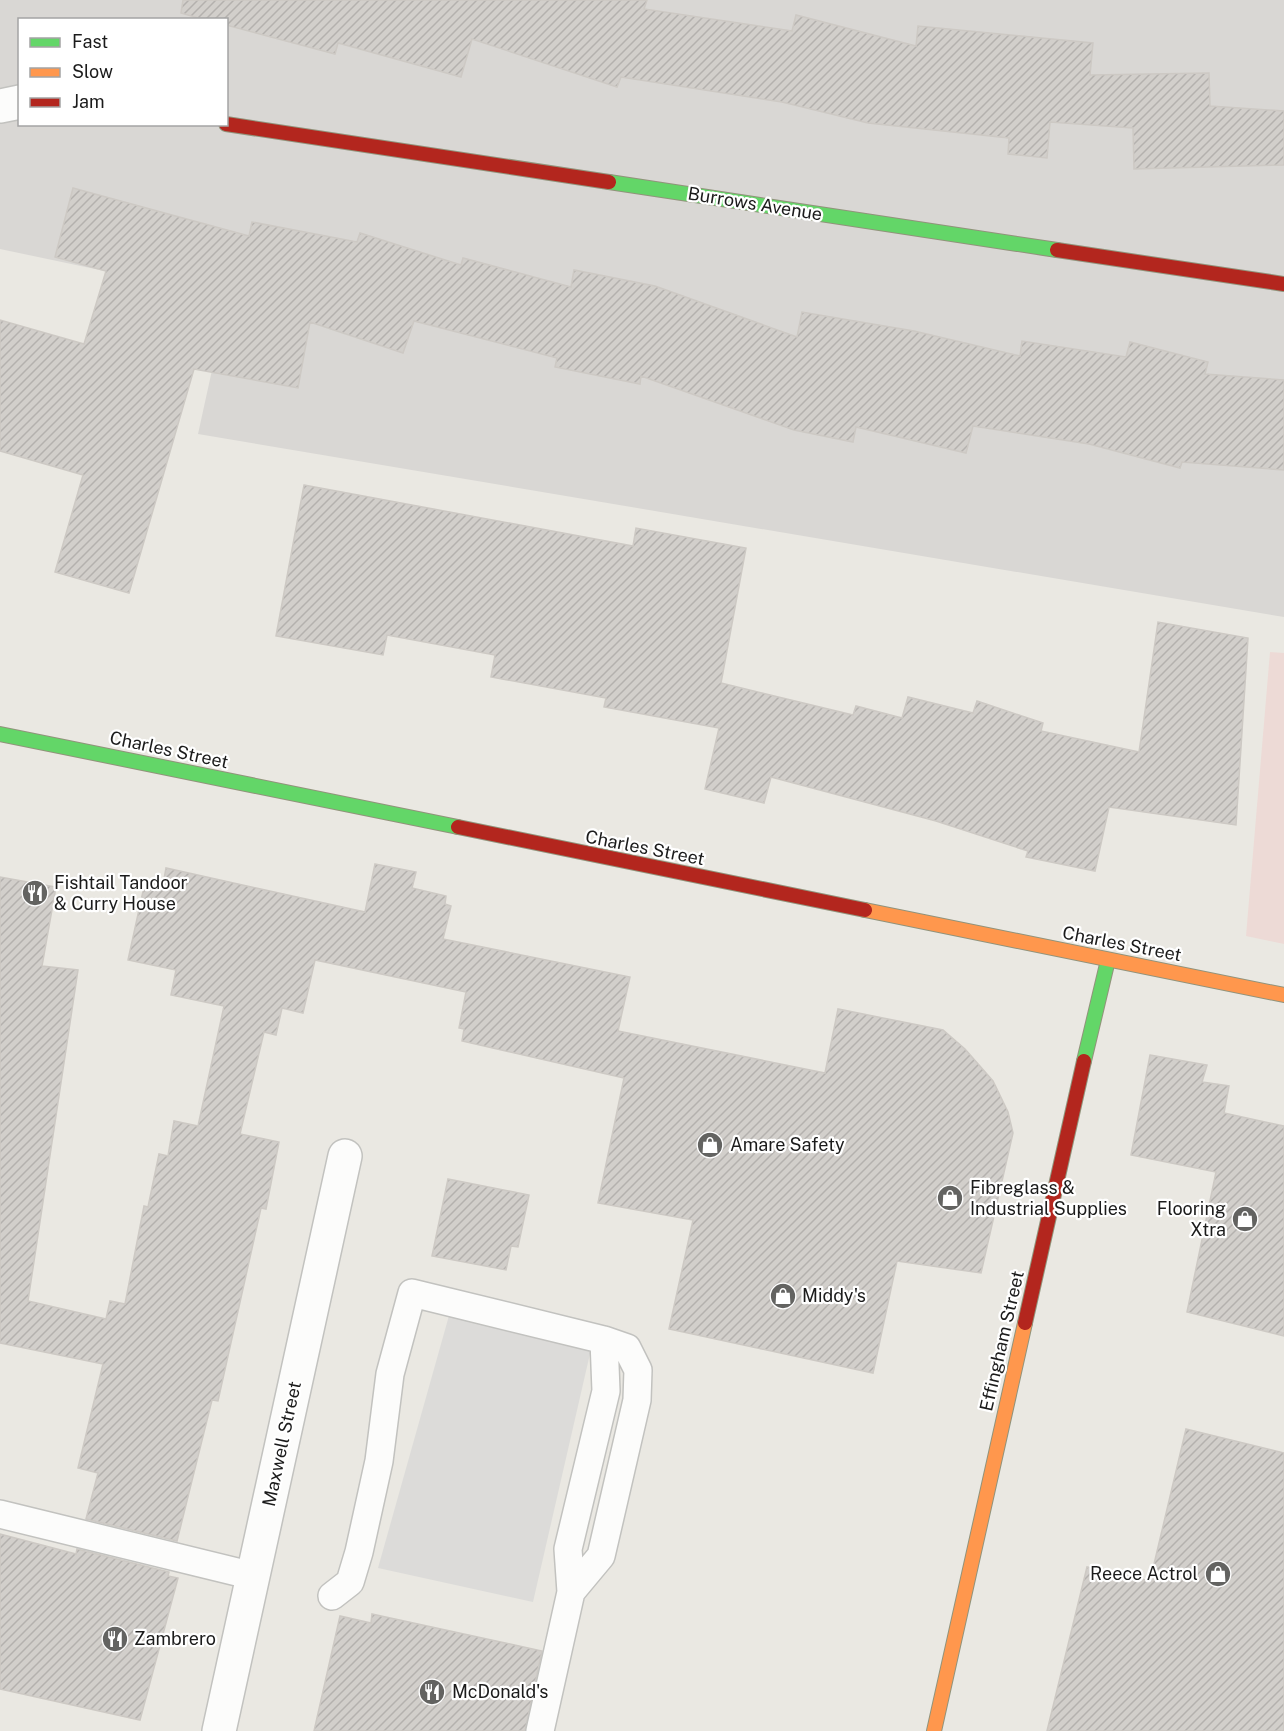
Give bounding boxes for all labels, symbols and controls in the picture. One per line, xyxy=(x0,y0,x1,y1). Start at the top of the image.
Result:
legend xyxy=(18,18,228,126)
text: Fast xyxy=(72,31,108,52)
text: Slow xyxy=(72,61,113,82)
text: Jam xyxy=(72,91,105,112)
street label: Burrows Avenue xyxy=(686,183,824,224)
street label: Charles Street xyxy=(108,727,230,772)
street label: Charles Street xyxy=(584,826,706,869)
place label: Fishtail Tandoor & Curry House xyxy=(54,872,188,914)
restaurant icon: Fishtail Tandoor & Curry House xyxy=(20,878,50,908)
street label: Charles Street xyxy=(1061,922,1183,965)
shop icon: Amare Safety xyxy=(695,1130,725,1160)
place label: Amare Safety xyxy=(730,1134,845,1155)
place label: Fibreglass & Industrial Supplies xyxy=(970,1177,1127,1219)
shop icon: Fibreglass & Industrial Supplies xyxy=(935,1183,965,1213)
place label: Flooring Xtra xyxy=(1157,1198,1226,1240)
shop icon: Flooring Xtra xyxy=(1230,1204,1260,1234)
street label: Effingham Street xyxy=(975,1269,1028,1413)
shop icon: Middy's xyxy=(768,1281,798,1311)
place label: Middy's xyxy=(802,1285,866,1306)
street label: Maxwell Street xyxy=(258,1379,305,1508)
shop icon: Reece Actrol xyxy=(1203,1559,1233,1589)
place label: Reece Actrol xyxy=(1090,1563,1198,1584)
restaurant icon: Zambrero xyxy=(100,1624,130,1654)
place label: Zambrero xyxy=(134,1628,216,1649)
restaurant icon: McDonald's xyxy=(417,1677,447,1707)
place label: McDonald's xyxy=(452,1681,548,1702)

